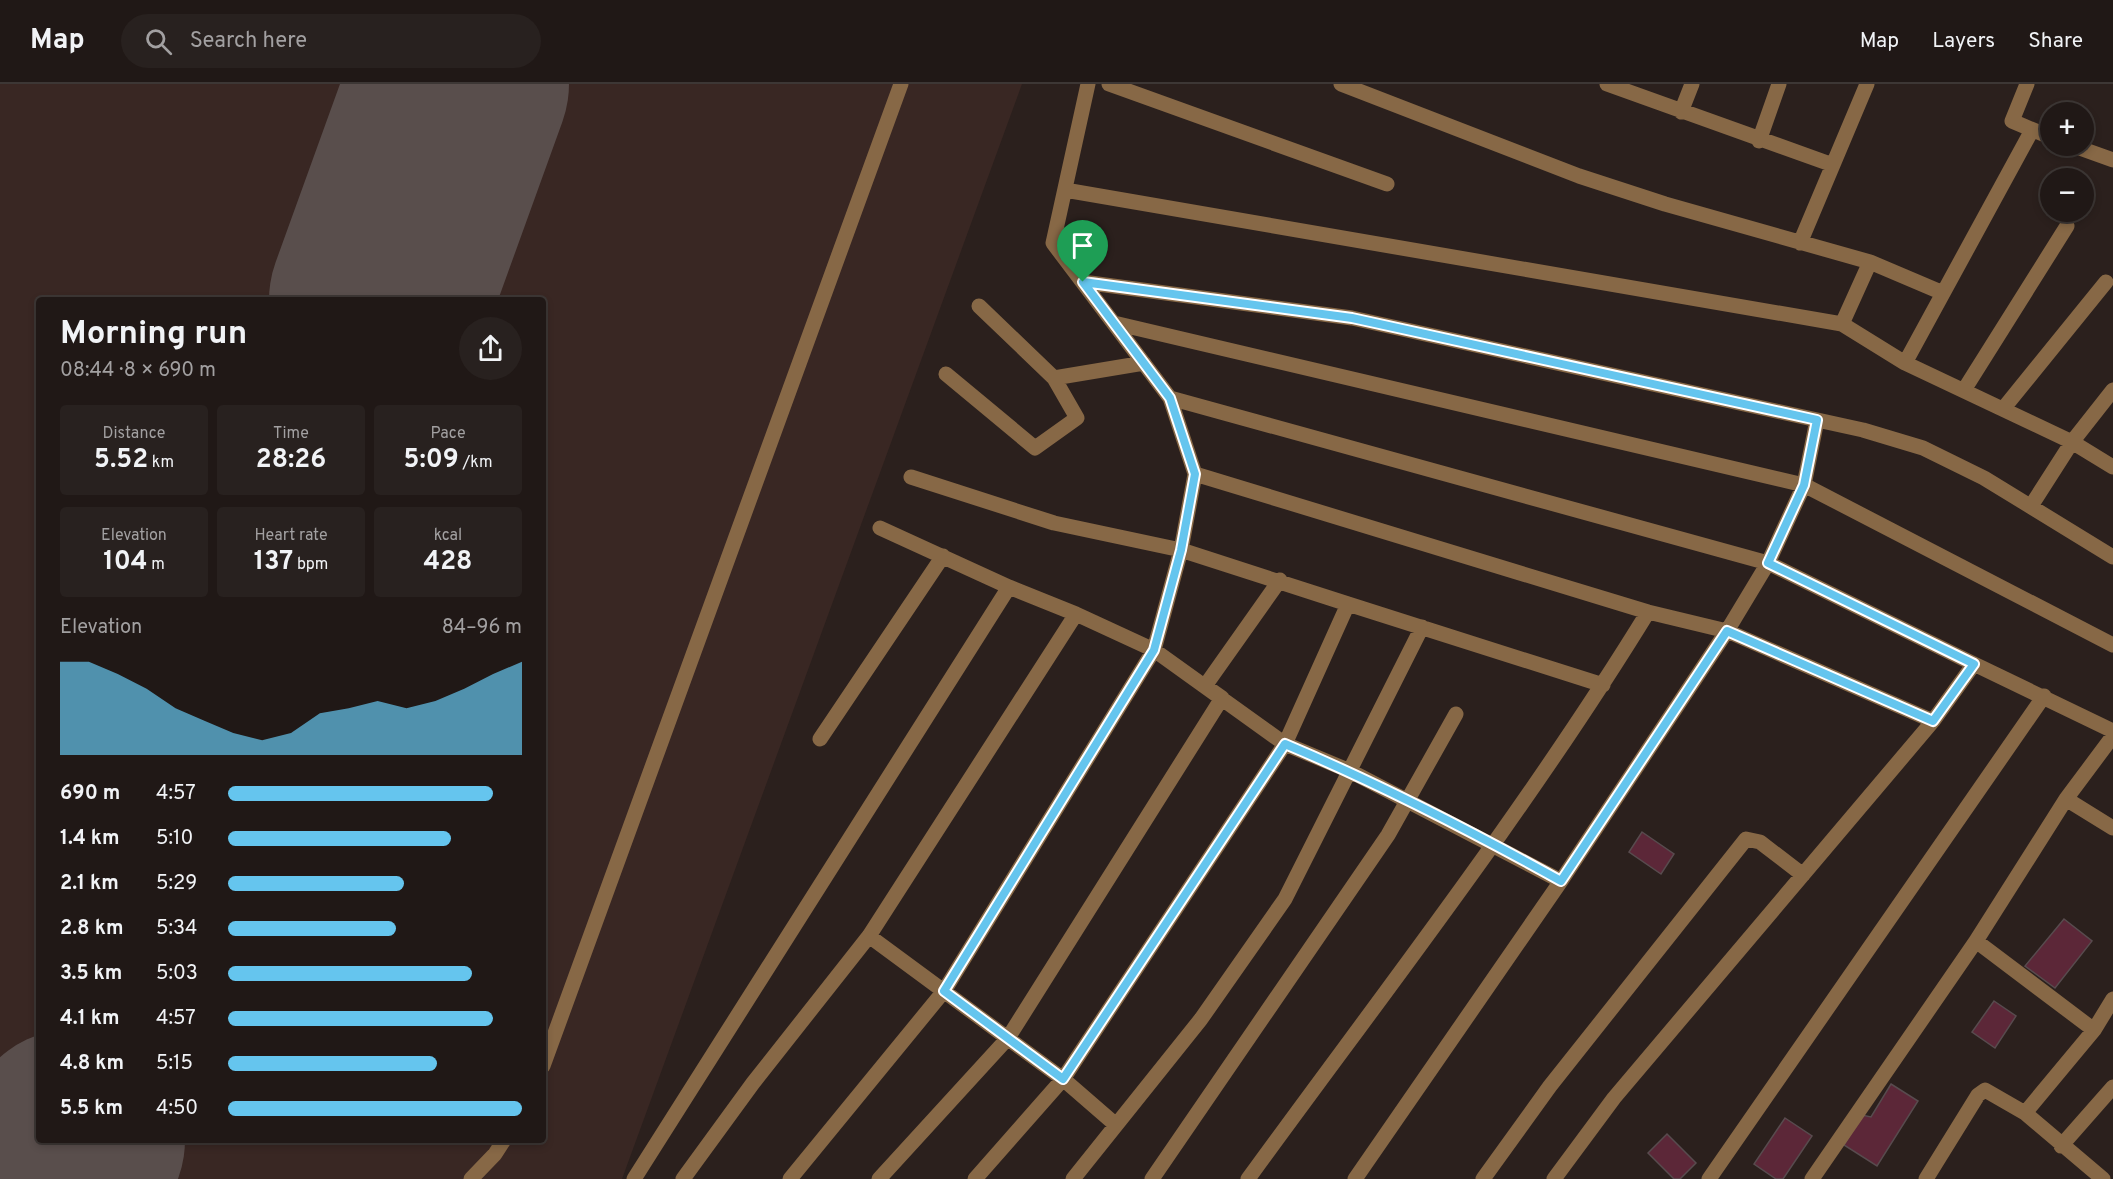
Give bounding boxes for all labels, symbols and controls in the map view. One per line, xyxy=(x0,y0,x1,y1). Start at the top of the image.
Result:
search box xyxy=(121,14,541,68)
text: Map xyxy=(30,23,85,59)
icon: search xyxy=(142,25,175,58)
text: Search here xyxy=(190,28,307,55)
text: Map xyxy=(1860,28,1899,55)
text: Layers xyxy=(1932,28,1995,55)
text: Share xyxy=(2028,28,2083,55)
map controls xyxy=(2040,102,2094,222)
button: + xyxy=(2040,102,2094,156)
button: − xyxy=(2040,168,2094,222)
pin xyxy=(1057,220,1108,282)
icon: arrive xyxy=(1066,229,1099,262)
text: Morning run xyxy=(60,314,247,356)
button: share xyxy=(459,317,522,380)
text: 08:44 · 8 × 690 m xyxy=(60,358,216,384)
text: Distance xyxy=(103,424,165,444)
text: Time xyxy=(273,424,309,444)
text: Pace xyxy=(430,424,466,444)
text: 5.52 xyxy=(94,444,148,477)
text: 28:26 xyxy=(256,444,326,477)
text: 5:09 xyxy=(404,444,459,477)
text: km xyxy=(148,453,174,473)
text: /km xyxy=(459,453,492,473)
text: Elevation xyxy=(101,526,167,546)
text: Heart rate xyxy=(254,526,328,546)
text: kcal xyxy=(434,526,462,546)
text: 104 xyxy=(103,546,147,579)
text: 137 xyxy=(254,546,293,579)
text: 428 xyxy=(424,546,472,579)
text: m xyxy=(147,555,165,575)
text: bpm xyxy=(293,555,328,575)
text: Elevation xyxy=(60,615,142,641)
text: 84–96 m xyxy=(442,615,522,641)
text: 690 m xyxy=(60,781,120,807)
text: 4:57 xyxy=(156,781,196,807)
text: 1.4 km xyxy=(60,826,120,852)
text: 5:10 xyxy=(156,826,193,852)
text: 2.1 km xyxy=(60,871,119,897)
text: 5:29 xyxy=(156,871,197,897)
text: 2.8 km xyxy=(60,916,123,942)
text: 5:34 xyxy=(156,916,197,942)
text: 3.5 km xyxy=(60,961,122,987)
text: 5:03 xyxy=(156,961,198,987)
text: 4.1 km xyxy=(60,1006,119,1032)
text: 4:57 xyxy=(156,1006,196,1032)
text: 4.8 km xyxy=(60,1051,124,1077)
text: 5:15 xyxy=(156,1051,193,1077)
text: 5.5 km xyxy=(60,1096,123,1122)
text: 4:50 xyxy=(156,1096,198,1122)

